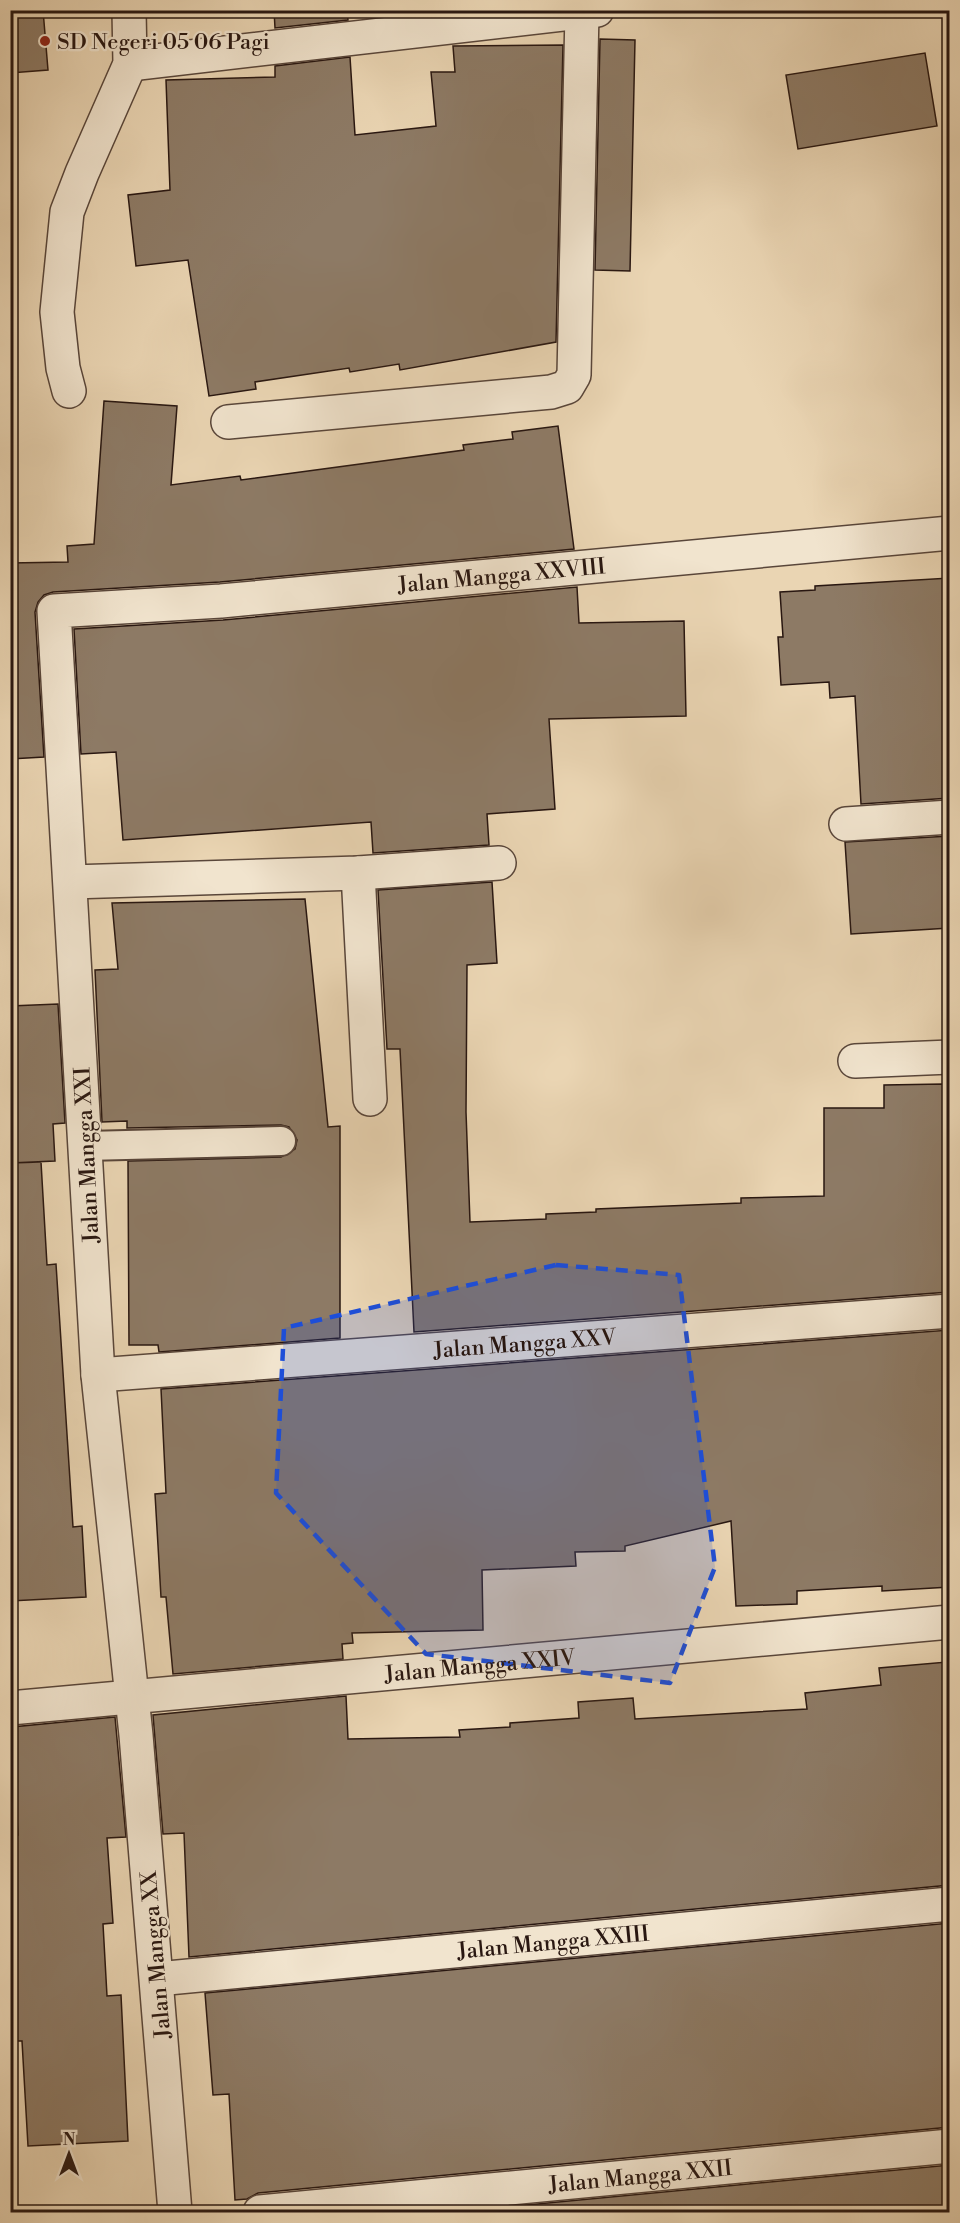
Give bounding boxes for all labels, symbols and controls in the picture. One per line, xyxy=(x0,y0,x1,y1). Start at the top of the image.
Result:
place label: SD Negeri 05 06 Pagi xyxy=(57,29,270,56)
marker: SD Negeri 05 06 Pagi xyxy=(38,34,52,48)
street label: Jalan Mangga XXVIII xyxy=(396,553,607,600)
street label: Jalan Mangga XXI xyxy=(69,1066,106,1244)
street label: Jalan Mangga XXV xyxy=(431,1324,618,1365)
street label: Jalan Mangga XXIV xyxy=(382,1644,577,1689)
street label: Jalan Mangga XX xyxy=(136,1869,177,2041)
street label: Jalan Mangga XXIII xyxy=(455,1920,651,1966)
north arrow xyxy=(39,2124,99,2184)
text: N xyxy=(63,2130,76,2150)
street label: Jalan Mangga XXII xyxy=(546,2155,734,2199)

